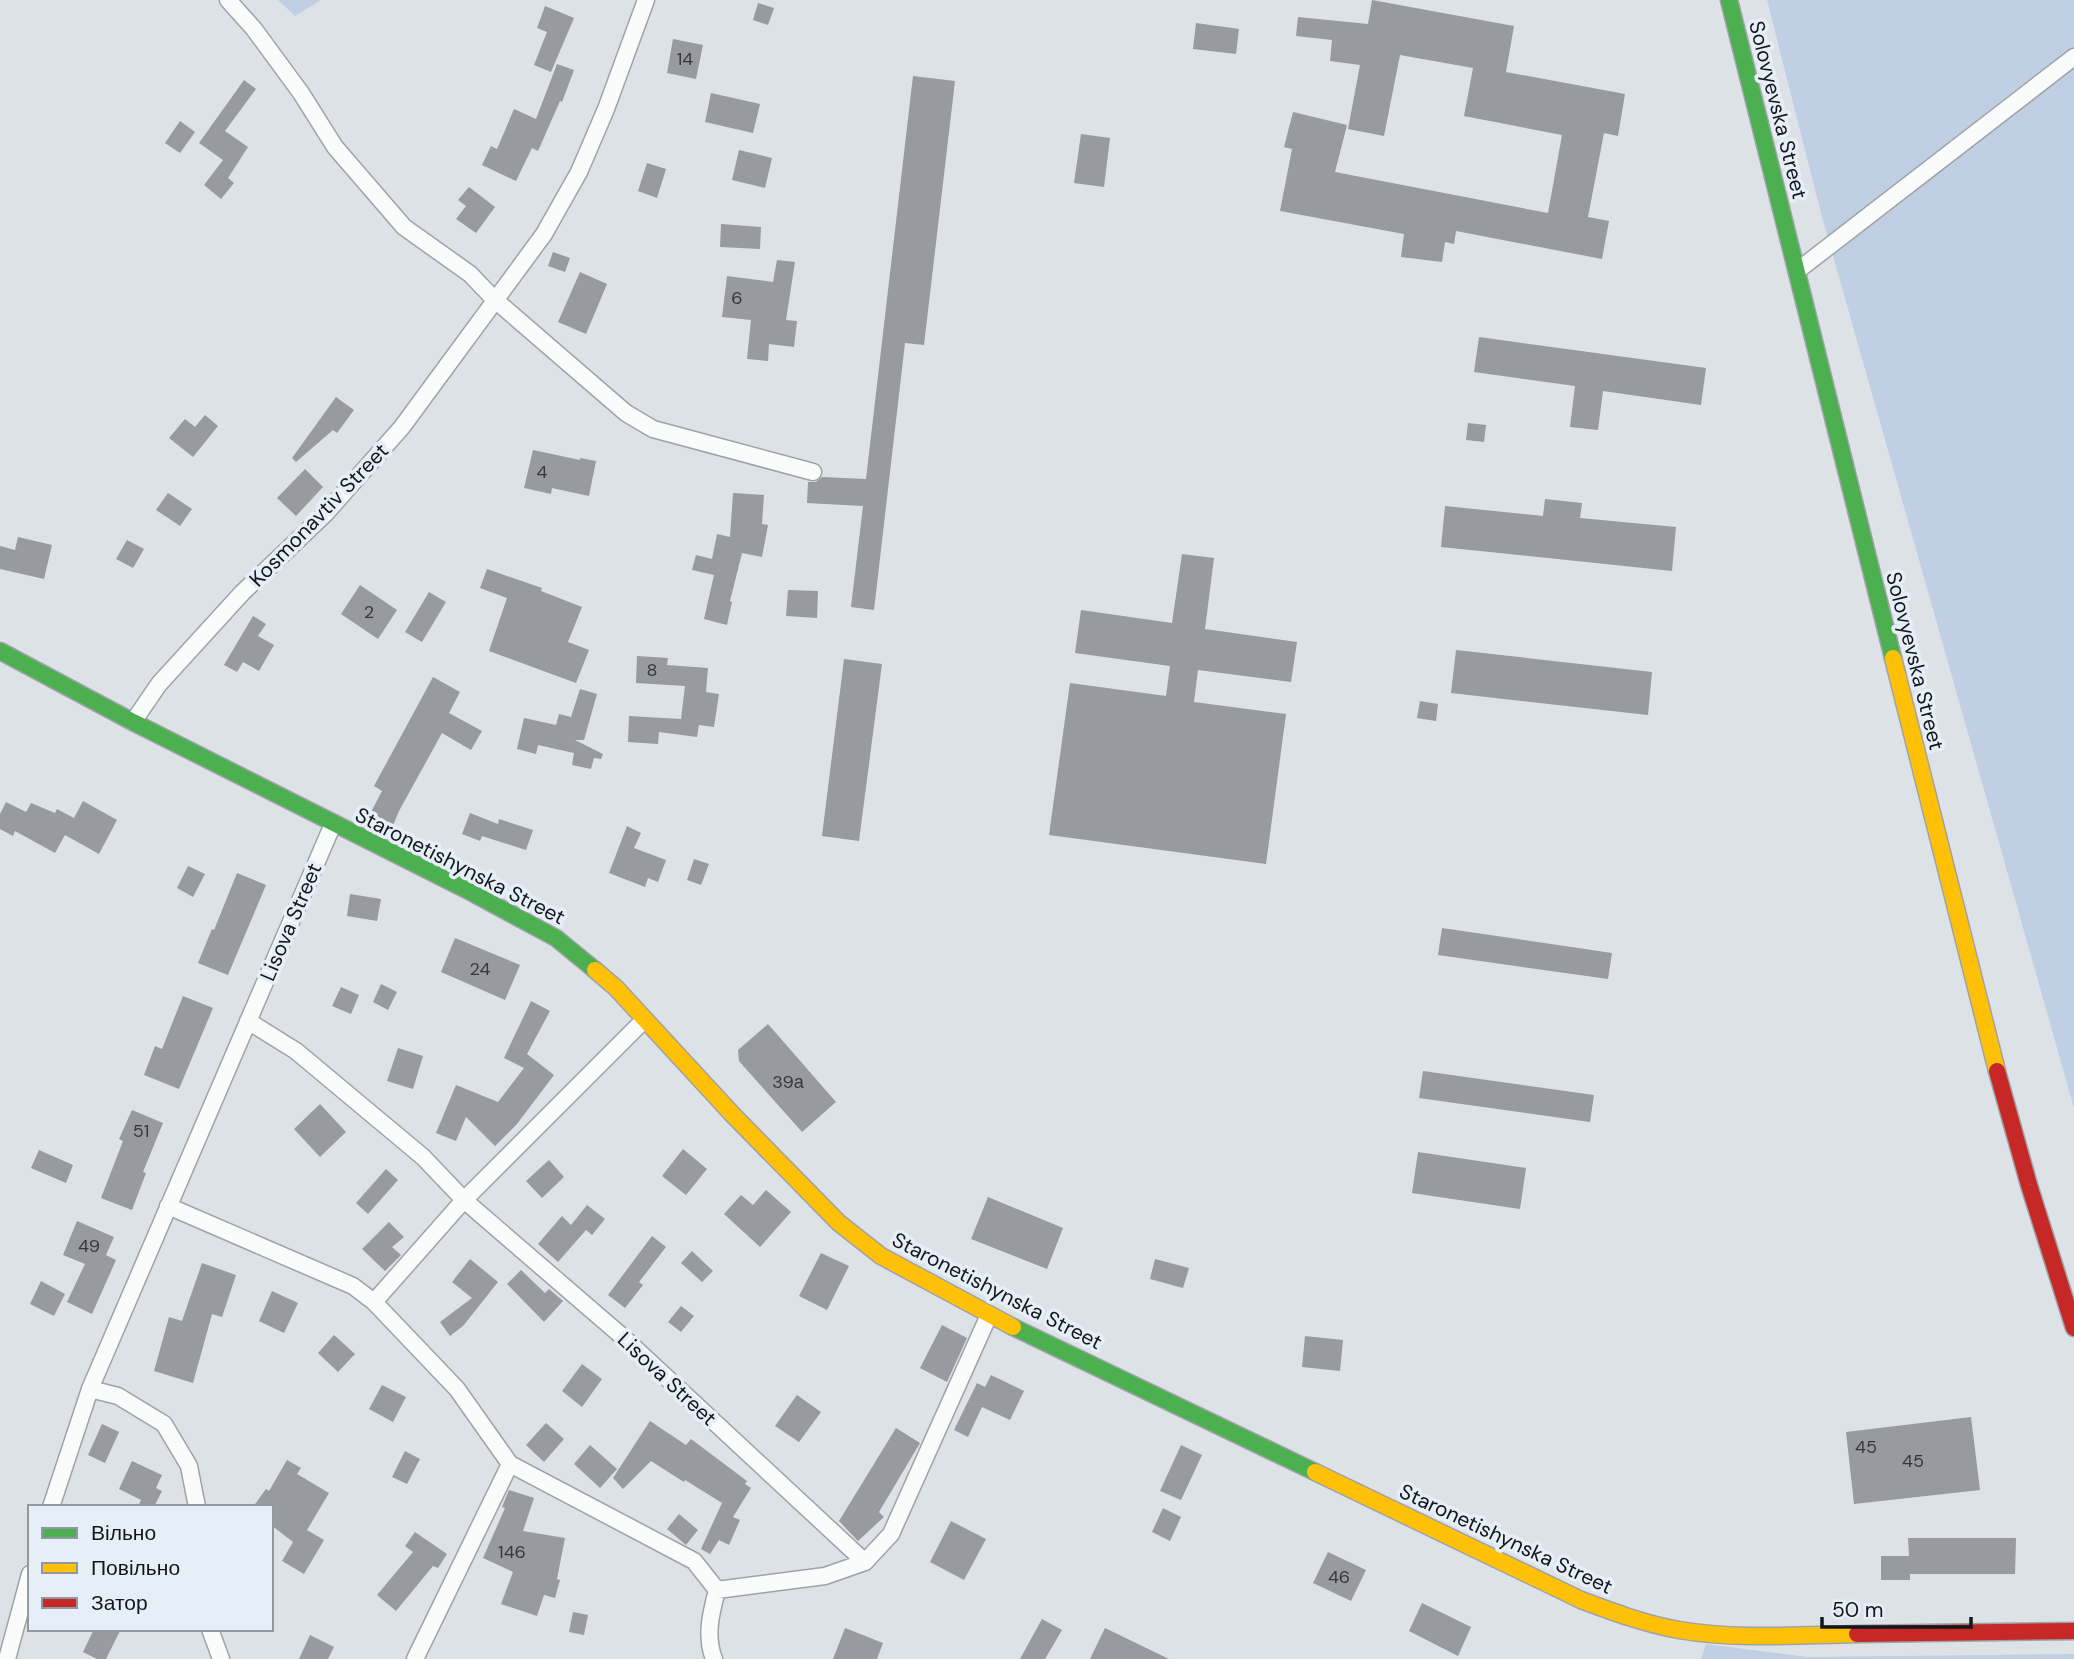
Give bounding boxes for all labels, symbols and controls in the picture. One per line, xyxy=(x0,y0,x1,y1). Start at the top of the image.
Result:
street label: Solovyevska Street xyxy=(1742,18,1814,202)
house number: 14 xyxy=(677,47,693,71)
house number: 6 xyxy=(731,286,743,310)
street label: Kosmonavtiv Street xyxy=(243,437,395,593)
house number: 4 xyxy=(537,460,548,484)
street label: Solovyevska Street xyxy=(1879,569,1951,753)
house number: 2 xyxy=(364,600,374,624)
house number: 8 xyxy=(647,658,657,682)
street label: Staronetishynska Street xyxy=(350,801,570,931)
street label: Lisova Street xyxy=(254,859,328,985)
house number: 24 xyxy=(470,957,491,981)
house number: 39а xyxy=(772,1070,805,1094)
house number: 51 xyxy=(133,1119,149,1143)
street label: Staronetishynska Street xyxy=(887,1226,1107,1356)
house number: 49 xyxy=(78,1234,100,1258)
street label: Lisova Street xyxy=(612,1326,722,1432)
house number: 45 xyxy=(1855,1435,1877,1459)
house number: 45 xyxy=(1902,1449,1924,1473)
street label: Staronetishynska Street xyxy=(1395,1477,1617,1601)
legend xyxy=(28,1505,273,1631)
text: Вільно xyxy=(91,1519,156,1547)
house number: 146 xyxy=(498,1540,526,1564)
text: Повільно xyxy=(91,1554,180,1582)
house number: 46 xyxy=(1328,1565,1350,1589)
scale bar xyxy=(1822,1586,1971,1630)
text: Затор xyxy=(91,1589,148,1617)
text: 50 m xyxy=(1832,1596,1883,1624)

